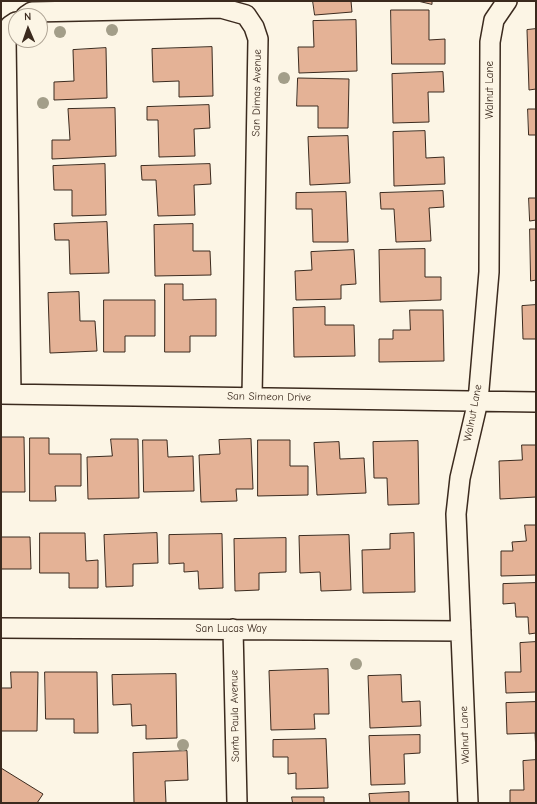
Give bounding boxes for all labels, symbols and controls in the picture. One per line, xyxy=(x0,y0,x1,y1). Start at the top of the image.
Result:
north arrow xyxy=(8,8,48,48)
text: N xyxy=(24,10,31,23)
street label: San Dimas Avenue xyxy=(250,49,264,137)
street label: Walnut Lane xyxy=(483,61,497,119)
street label: Walnut Lane xyxy=(461,383,485,443)
street label: San Simeon Drive xyxy=(227,390,311,404)
street label: San Lucas Way xyxy=(195,622,267,636)
street label: Santa Paula Avenue xyxy=(228,670,242,762)
street label: Walnut Lane xyxy=(457,706,473,764)

